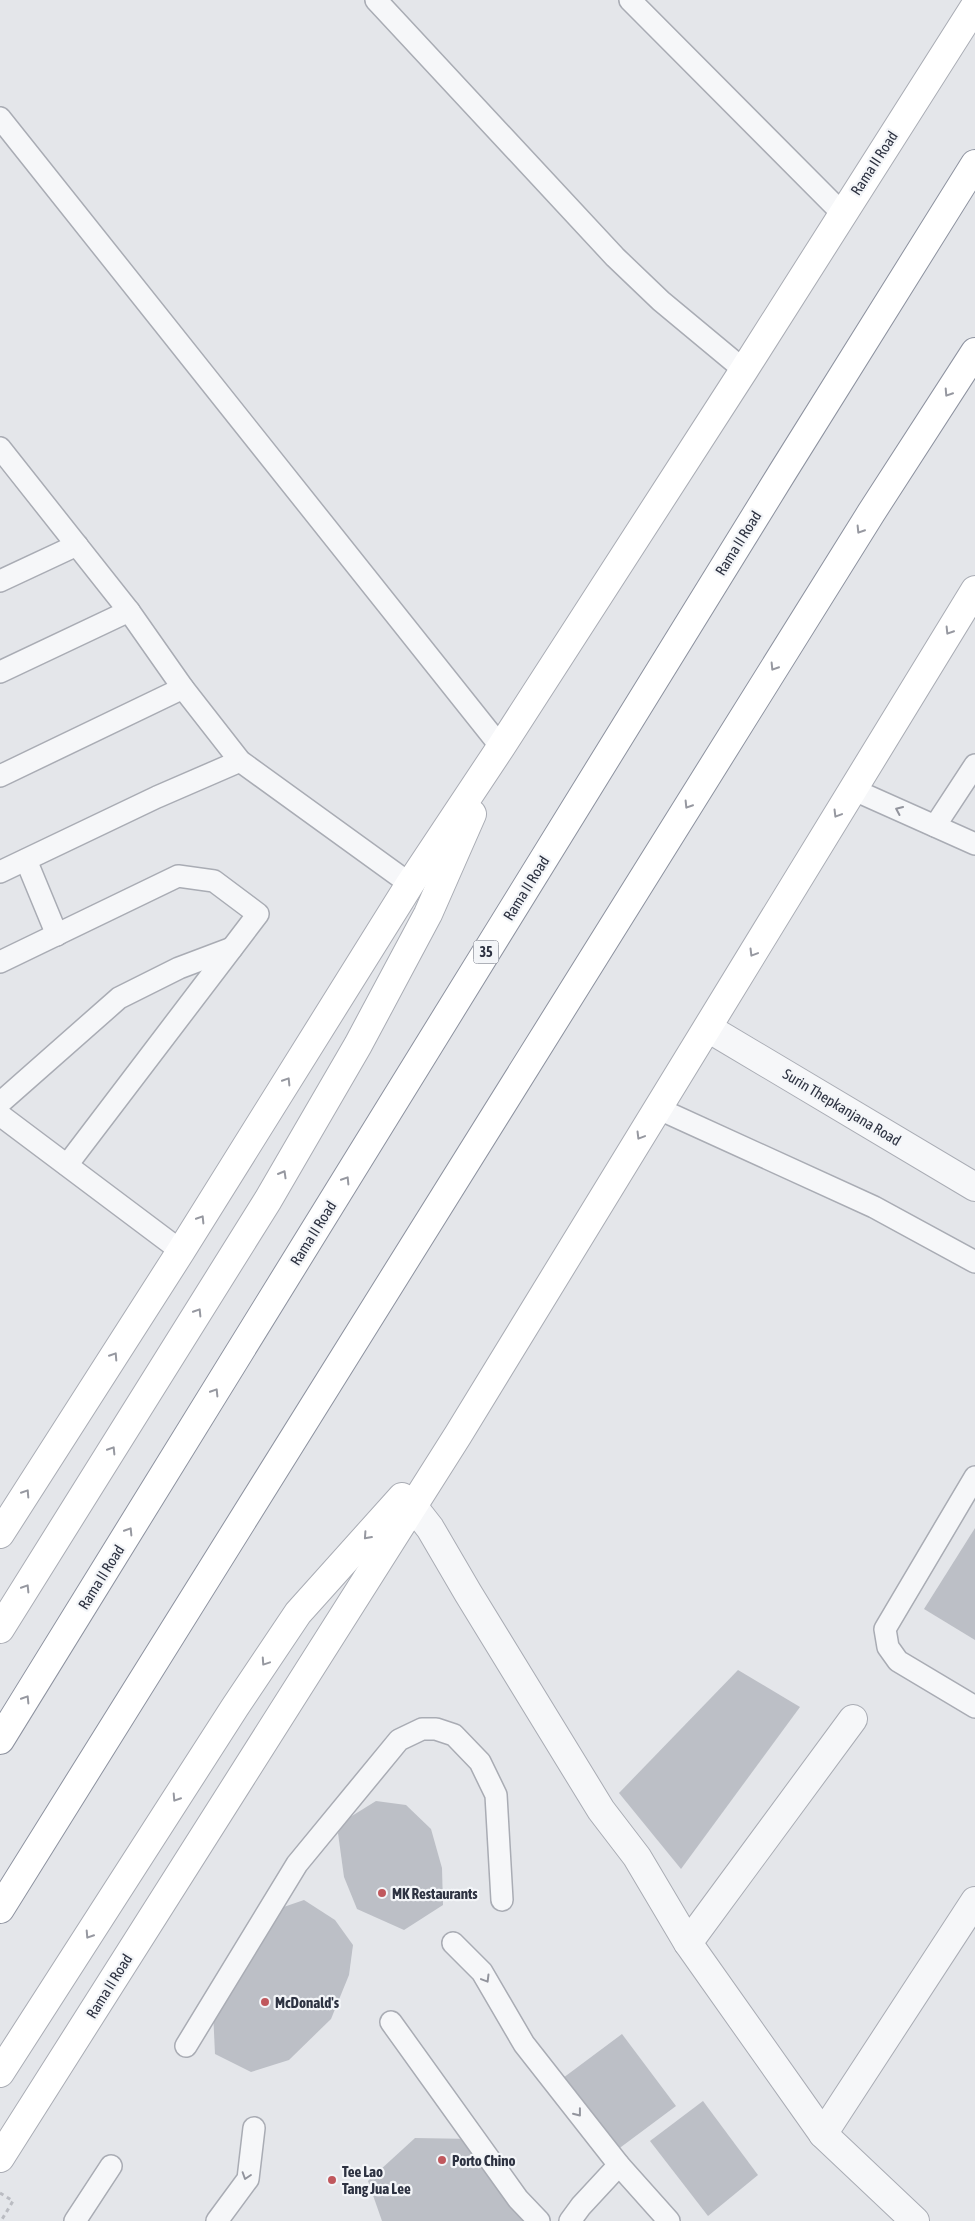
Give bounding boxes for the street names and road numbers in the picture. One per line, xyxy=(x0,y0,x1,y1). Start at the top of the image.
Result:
street label: Rama II Road xyxy=(847,128,901,198)
street label: Rama II Road xyxy=(712,508,764,578)
street label: Rama II Road xyxy=(500,853,552,923)
road number: 35 xyxy=(474,940,498,964)
street label: Surin Thepkanjana Road xyxy=(780,1065,904,1149)
street label: Rama II Road xyxy=(287,1198,339,1268)
street label: Rama II Road xyxy=(75,1542,127,1612)
street label: Rama II Road xyxy=(83,1951,135,2021)

